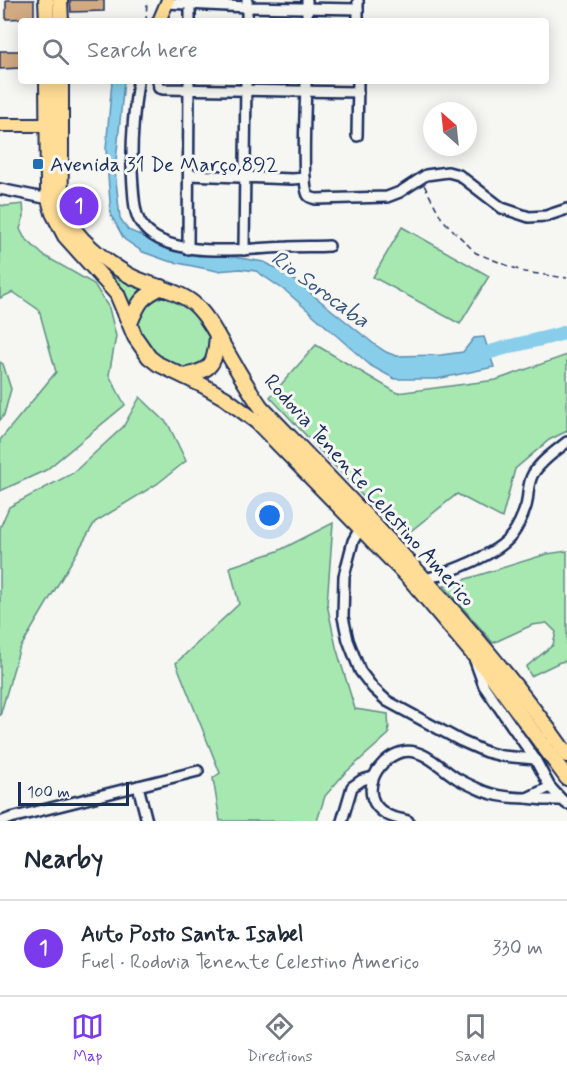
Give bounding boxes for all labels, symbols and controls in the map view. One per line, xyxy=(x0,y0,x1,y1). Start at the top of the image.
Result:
search box xyxy=(18,18,549,84)
icon: search xyxy=(39,35,72,68)
text: Search here xyxy=(87,37,198,65)
north arrow xyxy=(423,102,477,156)
place label: Avenida 31 De Março,892 xyxy=(50,151,278,179)
marker: Avenida 31 De Março,892 xyxy=(31,157,45,171)
pin: 1 xyxy=(60,184,98,228)
water label: Rio Sorocaba xyxy=(265,245,375,335)
street label: Rodovia Tenente Celestino Americo xyxy=(257,368,481,613)
your location xyxy=(255,501,284,530)
scale bar xyxy=(18,779,129,806)
text: 100 m xyxy=(27,782,70,803)
text: Nearby xyxy=(24,843,103,877)
text: Auto Posto Santa Isabel xyxy=(81,921,303,949)
text: 1 xyxy=(39,935,48,962)
text: 330 m xyxy=(492,935,543,962)
text: Fuel · Rodovia Tenente Celestino Americo xyxy=(81,949,419,976)
tab: Map xyxy=(71,1010,104,1067)
tab: Directions xyxy=(247,1010,313,1067)
tab: Saved xyxy=(455,1010,496,1067)

